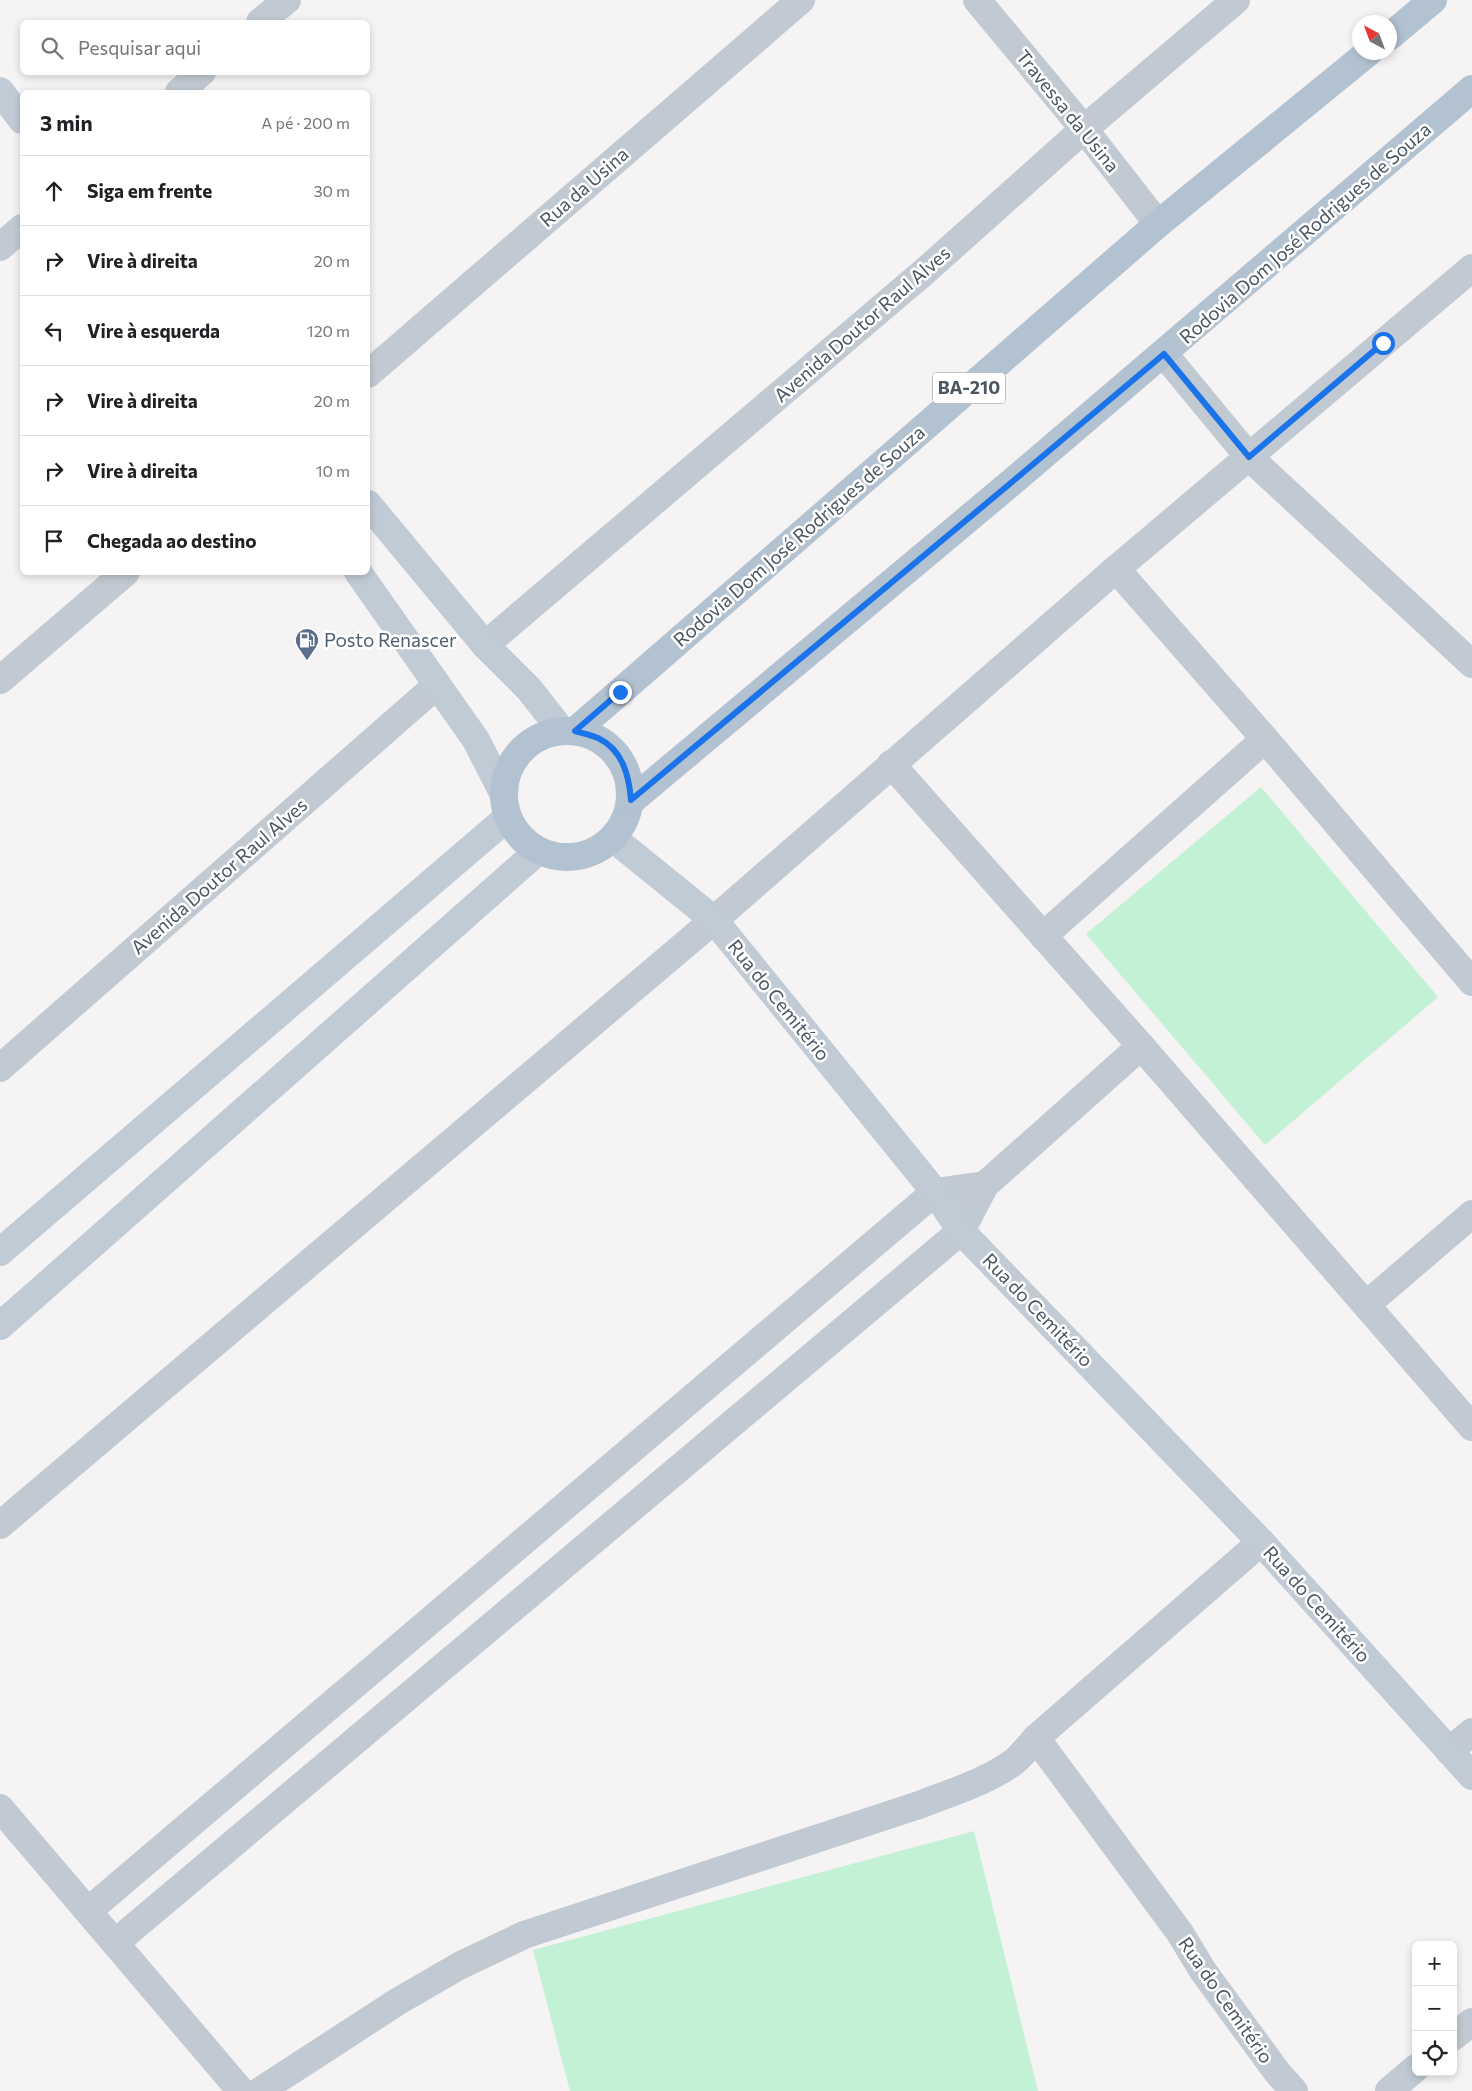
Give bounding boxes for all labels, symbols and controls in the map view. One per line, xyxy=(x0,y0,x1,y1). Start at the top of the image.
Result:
north arrow xyxy=(1352,15,1397,60)
search box xyxy=(20,20,370,75)
icon: search xyxy=(38,34,66,62)
text: Pesquisar aqui xyxy=(78,36,201,59)
street label: Travessa da Usina xyxy=(1012,45,1125,177)
text: 3 min xyxy=(40,110,93,135)
text: A pé · 200 m xyxy=(261,113,350,132)
street label: Rodovia Dom José Rodrigues de Souza xyxy=(1174,117,1435,348)
street label: Rua da Usina xyxy=(535,142,633,231)
icon: ahead xyxy=(40,177,68,205)
text: Siga em frente xyxy=(87,179,212,202)
text: 30 m xyxy=(313,181,350,200)
street label: Avenida Doutor Raul Alves xyxy=(769,241,955,406)
icon: right xyxy=(40,247,68,275)
text: Vire à direita xyxy=(87,249,198,272)
text: 20 m xyxy=(314,251,350,270)
icon: left xyxy=(40,317,68,345)
text: Vire à esquerda xyxy=(87,319,220,342)
text: 120 m xyxy=(307,321,350,340)
route start xyxy=(1372,332,1395,355)
road number: BA-210 xyxy=(933,372,1005,403)
icon: right xyxy=(40,387,68,415)
text: Vire à direita xyxy=(87,389,198,412)
text: 20 m xyxy=(314,391,350,410)
street label: Rodovia Dom José Rodrigues de Souza xyxy=(668,420,929,651)
icon: right xyxy=(40,457,68,485)
text: Vire à direita xyxy=(87,459,198,482)
text: 10 m xyxy=(316,461,350,480)
icon: arrive xyxy=(40,527,68,555)
text: Chegada ao destino xyxy=(87,529,257,552)
fuel station icon: Posto Renascer xyxy=(294,627,320,661)
place label: Posto Renascer xyxy=(324,628,457,651)
route end xyxy=(609,681,632,704)
street label: Avenida Doutor Raul Alves xyxy=(126,793,312,958)
street label: Rua do Cemitério xyxy=(724,935,835,1065)
street label: Rua do Cemitério xyxy=(978,1248,1098,1371)
street label: Rua do Cemitério xyxy=(1259,1541,1376,1667)
street label: Rua do Cemitério xyxy=(1174,1932,1278,2067)
map controls xyxy=(1412,1941,1457,2076)
button: + xyxy=(1412,1941,1457,1986)
button: − xyxy=(1412,1986,1457,2031)
button: locate xyxy=(1412,2031,1457,2076)

